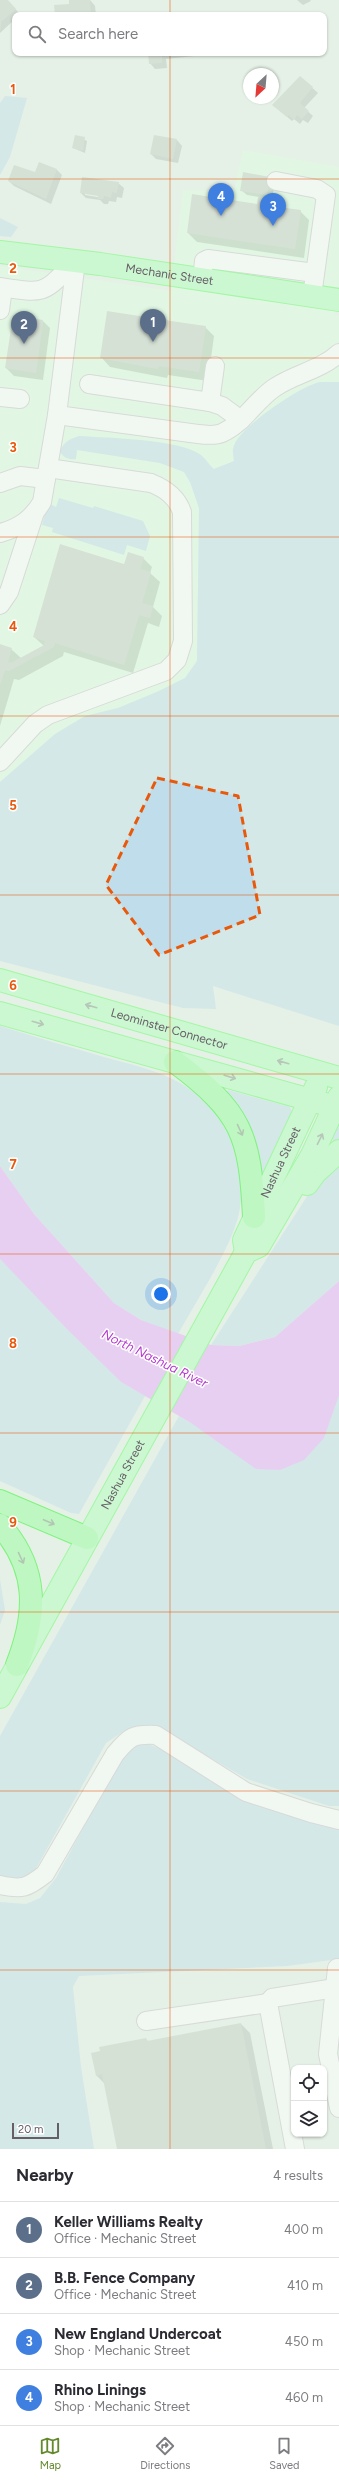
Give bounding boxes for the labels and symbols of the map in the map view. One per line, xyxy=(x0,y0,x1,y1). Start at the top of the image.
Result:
north arrow xyxy=(243,68,279,104)
text: 1 xyxy=(10,82,16,97)
pin: 4 xyxy=(208,183,234,216)
pin: 3 xyxy=(260,193,286,226)
text: 2 xyxy=(9,261,17,276)
street label: Mechanic Street xyxy=(125,261,215,288)
pin: 1 xyxy=(140,309,166,342)
pin: 2 xyxy=(11,311,37,344)
text: 3 xyxy=(9,440,17,455)
text: 4 xyxy=(9,619,17,634)
text: 5 xyxy=(9,798,17,813)
text: 6 xyxy=(9,978,17,993)
one-way arrow xyxy=(85,1002,98,1009)
street label: Leominster Connector xyxy=(109,1005,229,1052)
one-way arrow xyxy=(31,1020,44,1027)
one-way arrow xyxy=(277,1058,290,1065)
one-way arrow xyxy=(223,1074,236,1082)
one-way arrow xyxy=(237,1124,244,1136)
street label: Nashua Street xyxy=(258,1124,304,1200)
one-way arrow xyxy=(317,1133,324,1145)
text: 7 xyxy=(9,1157,17,1172)
your location xyxy=(151,1284,171,1304)
water label: North Nashua River xyxy=(99,1326,211,1391)
text: 8 xyxy=(9,1336,17,1351)
street label: Nashua Street xyxy=(98,1437,148,1512)
text: 9 xyxy=(9,1515,17,1530)
one-way arrow xyxy=(42,1519,54,1526)
one-way arrow xyxy=(18,1551,25,1563)
scale bar xyxy=(12,2121,59,2140)

